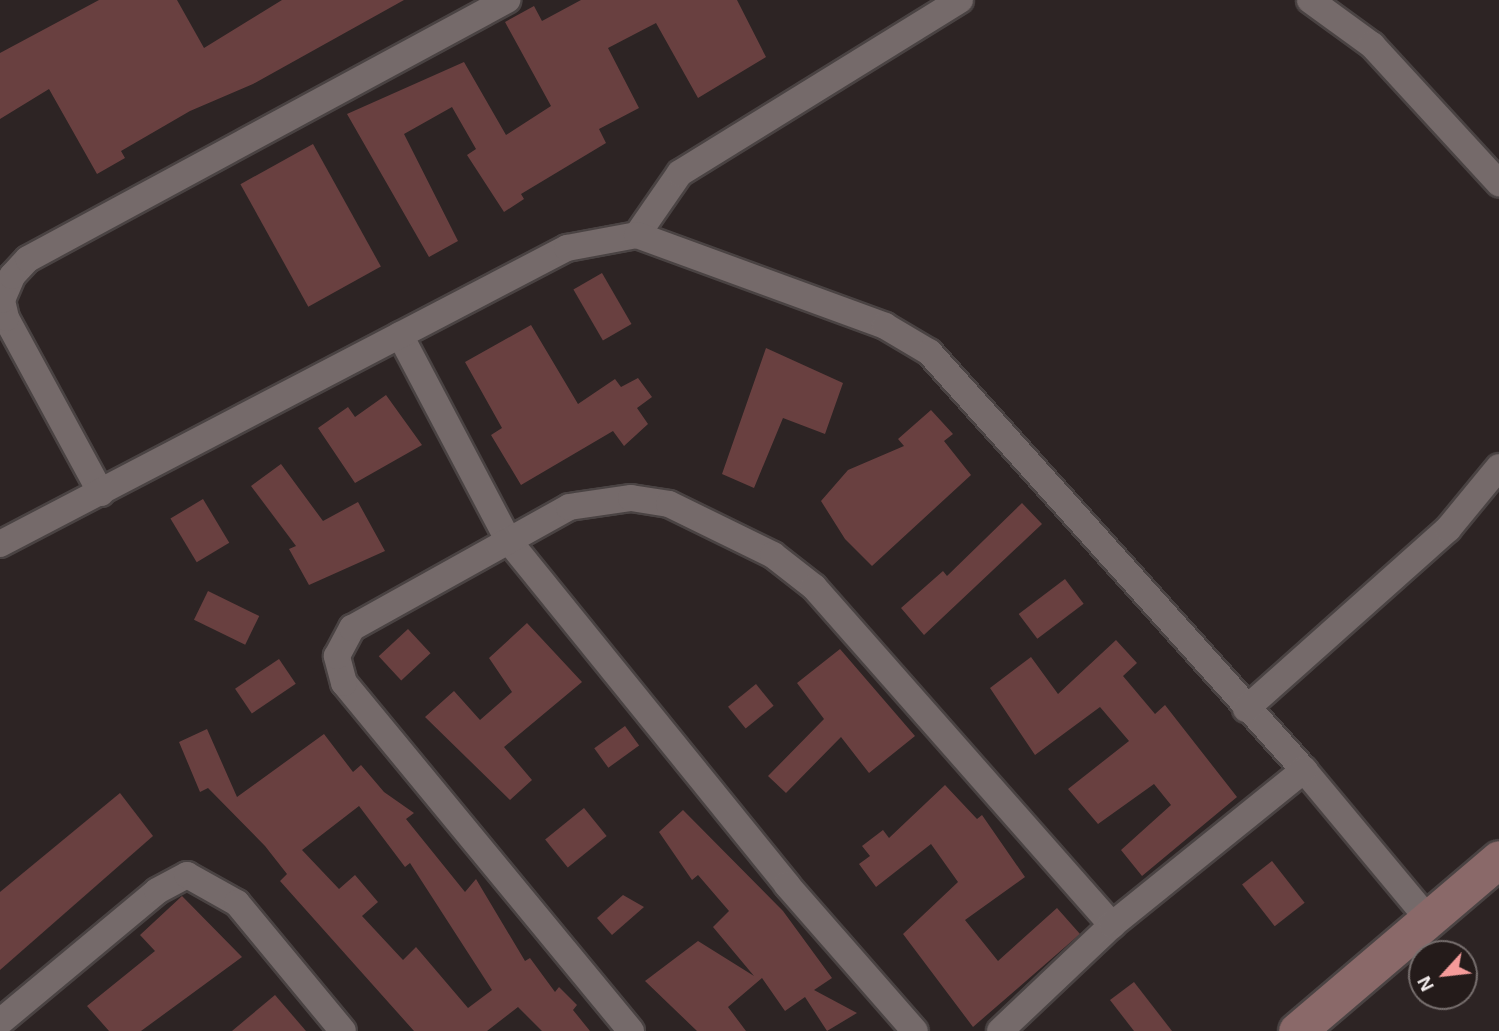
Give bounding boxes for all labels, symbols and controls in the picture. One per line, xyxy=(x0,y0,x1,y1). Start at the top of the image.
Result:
north arrow xyxy=(1408,940,1478,1010)
text: N xyxy=(1413,973,1438,995)

